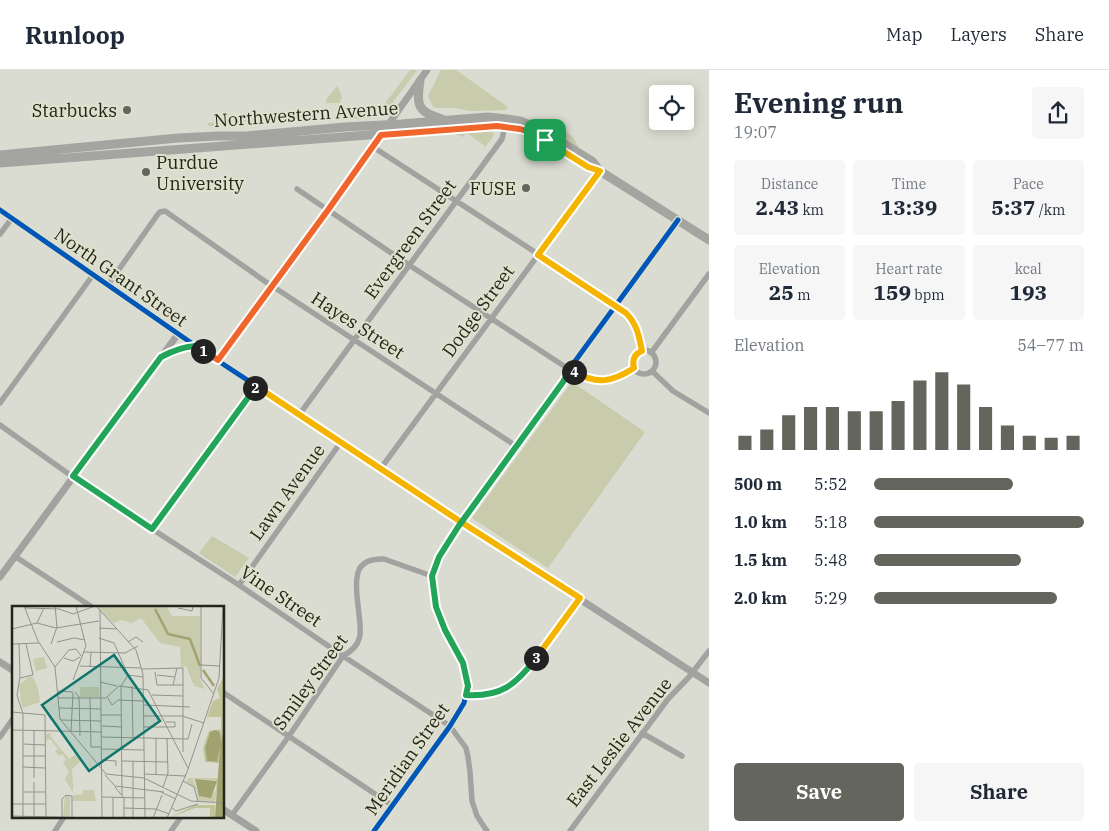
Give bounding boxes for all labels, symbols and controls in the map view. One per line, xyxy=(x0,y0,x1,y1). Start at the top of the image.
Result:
text: Runloop xyxy=(25,19,125,51)
text: Map xyxy=(886,23,923,46)
text: Layers xyxy=(951,23,1007,46)
text: Share xyxy=(1035,23,1084,46)
text: Evening run xyxy=(734,84,903,121)
map controls xyxy=(649,85,694,130)
button: locate xyxy=(649,85,694,130)
button: share xyxy=(1032,87,1084,139)
street label: Northwestern Avenue xyxy=(213,96,399,132)
place label: Starbucks xyxy=(32,99,117,122)
marker: Starbucks xyxy=(121,104,133,116)
pin xyxy=(524,119,566,161)
text: 19:07 xyxy=(734,122,777,142)
icon: arrive xyxy=(531,126,559,154)
place label: Purdue University xyxy=(156,151,244,195)
marker: Purdue University xyxy=(140,166,152,178)
street label: Evergreen Street xyxy=(359,175,461,303)
text: Distance xyxy=(761,175,818,193)
text: Time xyxy=(892,175,926,193)
text: Pace xyxy=(1013,175,1044,193)
place label: FUSE xyxy=(469,177,516,200)
marker: FUSE xyxy=(520,182,532,194)
text: 2.43 xyxy=(755,193,799,221)
text: 13:39 xyxy=(881,193,937,221)
text: 5:37 xyxy=(991,193,1035,221)
text: km xyxy=(799,201,824,219)
text: /km xyxy=(1035,201,1065,219)
street label: North Grant Street xyxy=(50,222,192,332)
text: Elevation xyxy=(759,260,821,278)
text: Heart rate xyxy=(875,260,942,278)
text: kcal xyxy=(1015,260,1042,278)
street label: Dodge Street xyxy=(437,261,519,361)
text: 25 xyxy=(769,278,794,306)
text: 159 xyxy=(873,278,911,306)
text: 193 xyxy=(1009,278,1047,306)
street label: Hayes Street xyxy=(307,286,409,364)
text: m xyxy=(794,286,811,304)
text: bpm xyxy=(911,286,945,304)
text: Elevation xyxy=(734,335,804,355)
text: 54–77 m xyxy=(1017,335,1084,355)
pin: 1 xyxy=(190,338,216,364)
text: 1 xyxy=(199,342,208,360)
pin: 4 xyxy=(562,360,586,384)
text: 4 xyxy=(570,363,579,381)
pin: 2 xyxy=(242,376,268,400)
text: 2 xyxy=(251,379,260,397)
street label: Lawn Avenue xyxy=(244,439,330,545)
text: 500 m xyxy=(734,474,782,494)
text: 5:52 xyxy=(814,474,847,494)
text: 1.0 km xyxy=(734,512,787,532)
text: 5:18 xyxy=(814,512,847,532)
text: 1.5 km xyxy=(734,550,787,570)
text: 5:48 xyxy=(814,550,847,570)
street label: Vine Street xyxy=(236,560,326,632)
text: 2.0 km xyxy=(734,588,787,608)
text: 5:29 xyxy=(814,588,847,608)
inset map xyxy=(12,606,225,818)
street label: Smiley Street xyxy=(268,630,352,734)
pin: 3 xyxy=(524,646,548,670)
text: 3 xyxy=(532,649,541,667)
street label: East Leslie Avenue xyxy=(561,673,677,811)
street label: Meridian Street xyxy=(360,698,454,820)
button: Save xyxy=(734,763,904,821)
button: Share xyxy=(914,763,1084,821)

